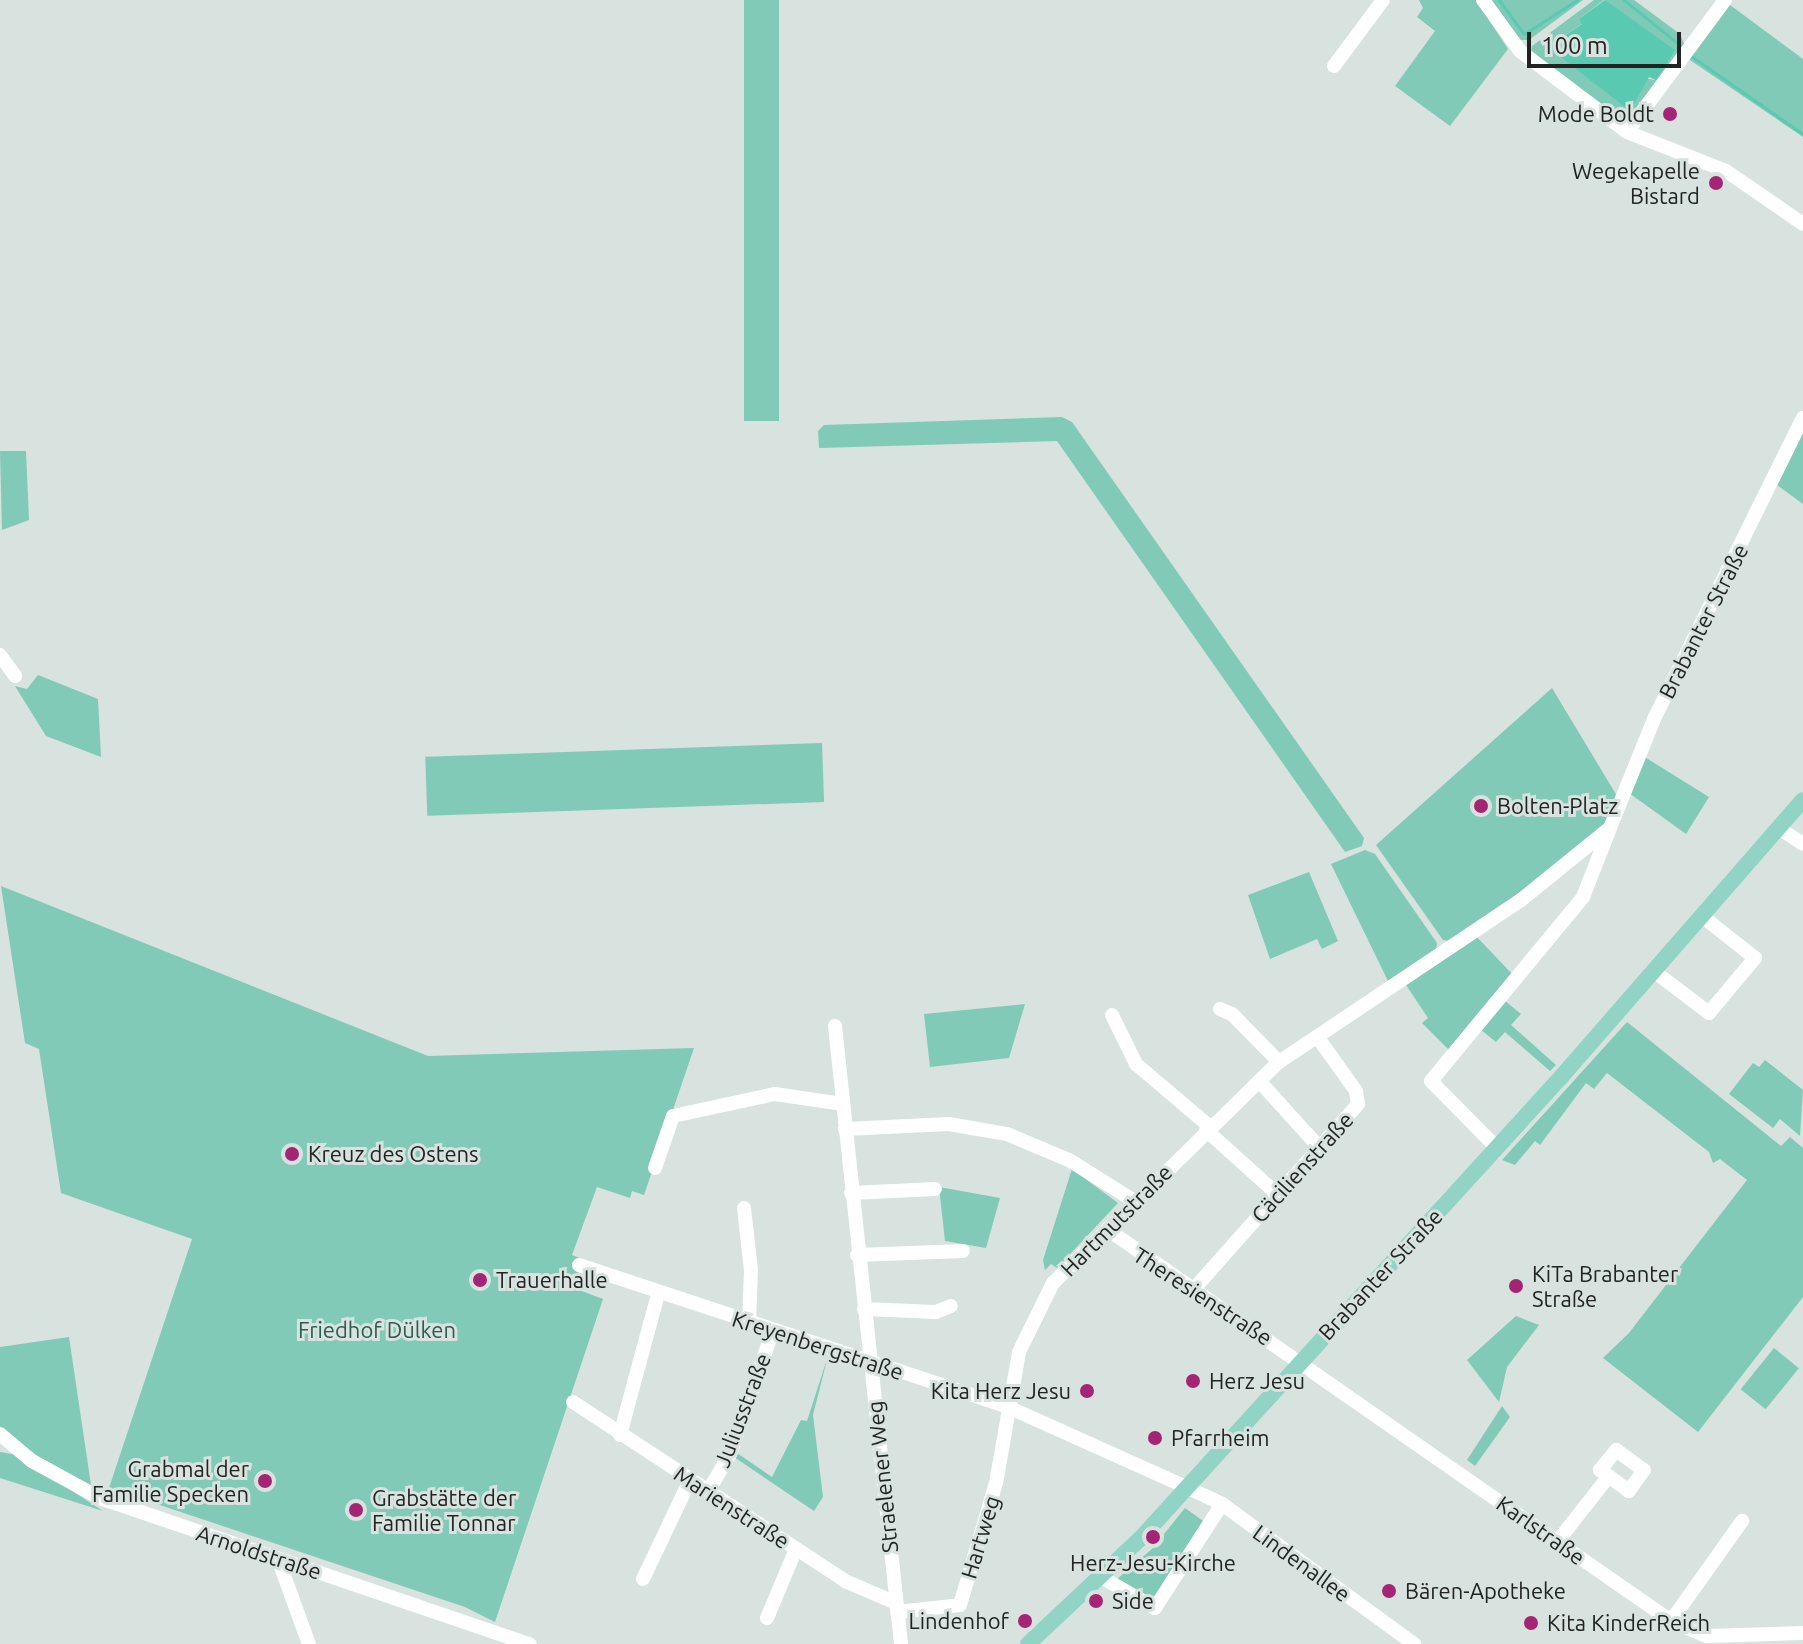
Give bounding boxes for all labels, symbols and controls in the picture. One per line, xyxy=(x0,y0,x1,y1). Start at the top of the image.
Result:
scale bar xyxy=(1531,16,1685,66)
text: 100 m xyxy=(1541,32,1608,59)
place label: Mode Boldt xyxy=(1538,101,1654,127)
marker: Mode Boldt xyxy=(1661,105,1679,123)
place label: Wegekapelle Bistard xyxy=(1572,157,1700,208)
marker: Wegekapelle Bistard xyxy=(1707,174,1725,192)
street label: Brabanter Straße xyxy=(1653,539,1753,703)
place label: Bolten-Platz xyxy=(1497,793,1618,819)
marker: Bolten-Platz xyxy=(1472,797,1490,815)
street label: Cäcilienstraße xyxy=(1246,1106,1358,1228)
place label: Kreuz des Ostens xyxy=(308,1141,479,1167)
marker: Kreuz des Ostens xyxy=(283,1145,301,1163)
street label: Hartmutstraße xyxy=(1055,1159,1177,1281)
street label: Brabanter Straße xyxy=(1312,1203,1448,1345)
street label: Theresienstraße xyxy=(1129,1241,1277,1351)
place label: KiTa Brabanter Straße xyxy=(1532,1260,1678,1312)
place label: Trauerhalle xyxy=(496,1267,608,1293)
marker: Trauerhalle xyxy=(471,1271,489,1289)
marker: KiTa Brabanter Straße xyxy=(1507,1277,1525,1295)
street label: Kreyenbergstraße xyxy=(729,1305,907,1385)
park label: Friedhof Dülken xyxy=(298,1317,456,1343)
street label: Juliusstraße xyxy=(708,1349,776,1471)
place label: Herz Jesu xyxy=(1209,1368,1305,1394)
marker: Herz Jesu xyxy=(1184,1372,1202,1390)
place label: Kita Herz Jesu xyxy=(931,1378,1071,1404)
marker: Kita Herz Jesu xyxy=(1078,1382,1096,1400)
street label: Straelener Weg xyxy=(861,1400,903,1554)
place label: Pfarrheim xyxy=(1171,1425,1270,1451)
marker: Pfarrheim xyxy=(1146,1429,1164,1447)
place label: Grabmal der Familie Specken xyxy=(92,1455,249,1506)
street label: Marienstraße xyxy=(669,1460,795,1554)
marker: Grabmal der Familie Specken xyxy=(256,1472,274,1490)
place label: Grabstätte der Familie Tonnar xyxy=(372,1484,516,1536)
street label: Karlstraße xyxy=(1492,1490,1590,1570)
street label: Hartweg xyxy=(955,1492,1005,1582)
marker: Grabstätte der Familie Tonnar xyxy=(347,1501,365,1519)
street label: Arnoldstraße xyxy=(193,1519,325,1585)
street label: Lindenallee xyxy=(1248,1519,1356,1607)
marker: Herz-Jesu-Kirche xyxy=(1144,1528,1162,1546)
place label: Herz-Jesu-Kirche xyxy=(1070,1550,1236,1576)
place label: Bären-Apotheke xyxy=(1405,1578,1566,1604)
marker: Bären-Apotheke xyxy=(1380,1582,1398,1600)
place label: Side xyxy=(1112,1588,1154,1614)
marker: Side xyxy=(1087,1592,1105,1610)
place label: Lindenhof xyxy=(909,1608,1009,1634)
place label: Kita KinderReich xyxy=(1547,1610,1710,1636)
marker: Lindenhof xyxy=(1016,1612,1034,1630)
marker: Kita KinderReich xyxy=(1522,1614,1540,1632)

